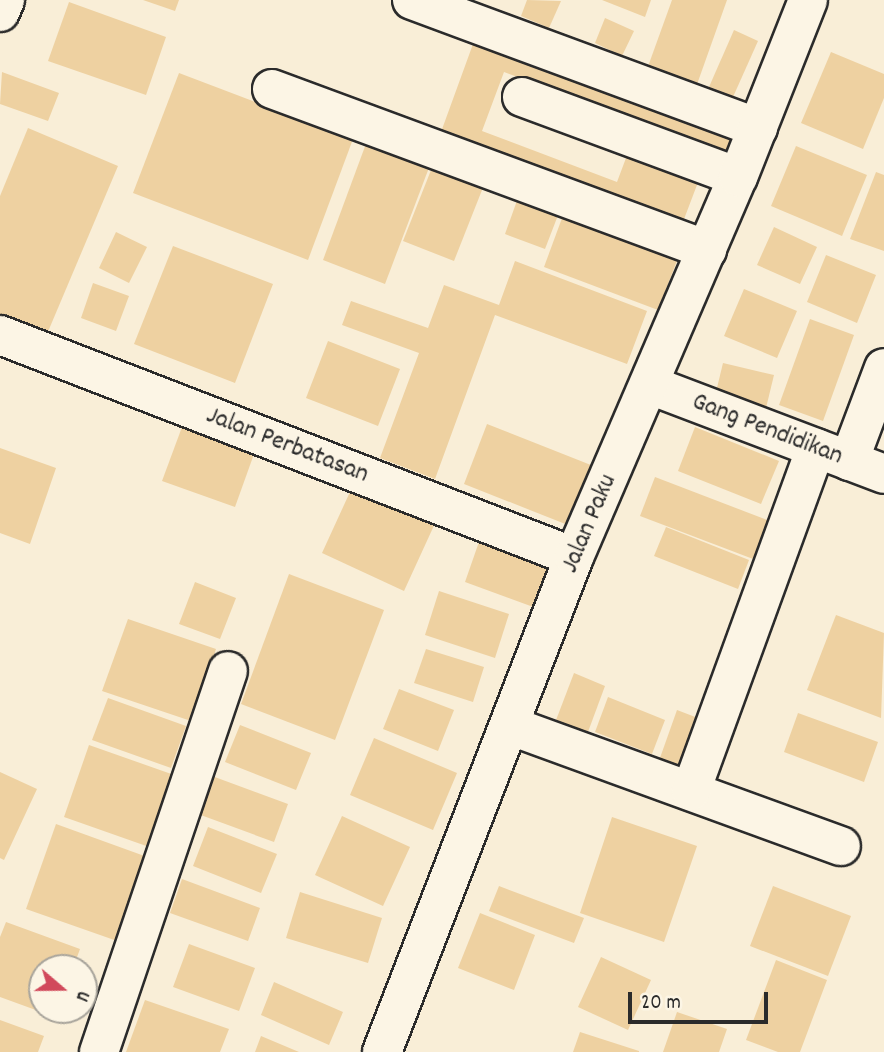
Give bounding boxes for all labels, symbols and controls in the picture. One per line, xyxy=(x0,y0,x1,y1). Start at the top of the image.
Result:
street label: Gang Pendidikan xyxy=(687,387,847,473)
street label: Jalan Perbatasan xyxy=(201,401,373,491)
street label: Jalan Paku xyxy=(555,470,625,578)
north arrow xyxy=(28,954,98,1024)
scale bar xyxy=(632,978,772,1022)
text: U xyxy=(67,987,96,1005)
text: 20 m xyxy=(641,989,681,1019)

